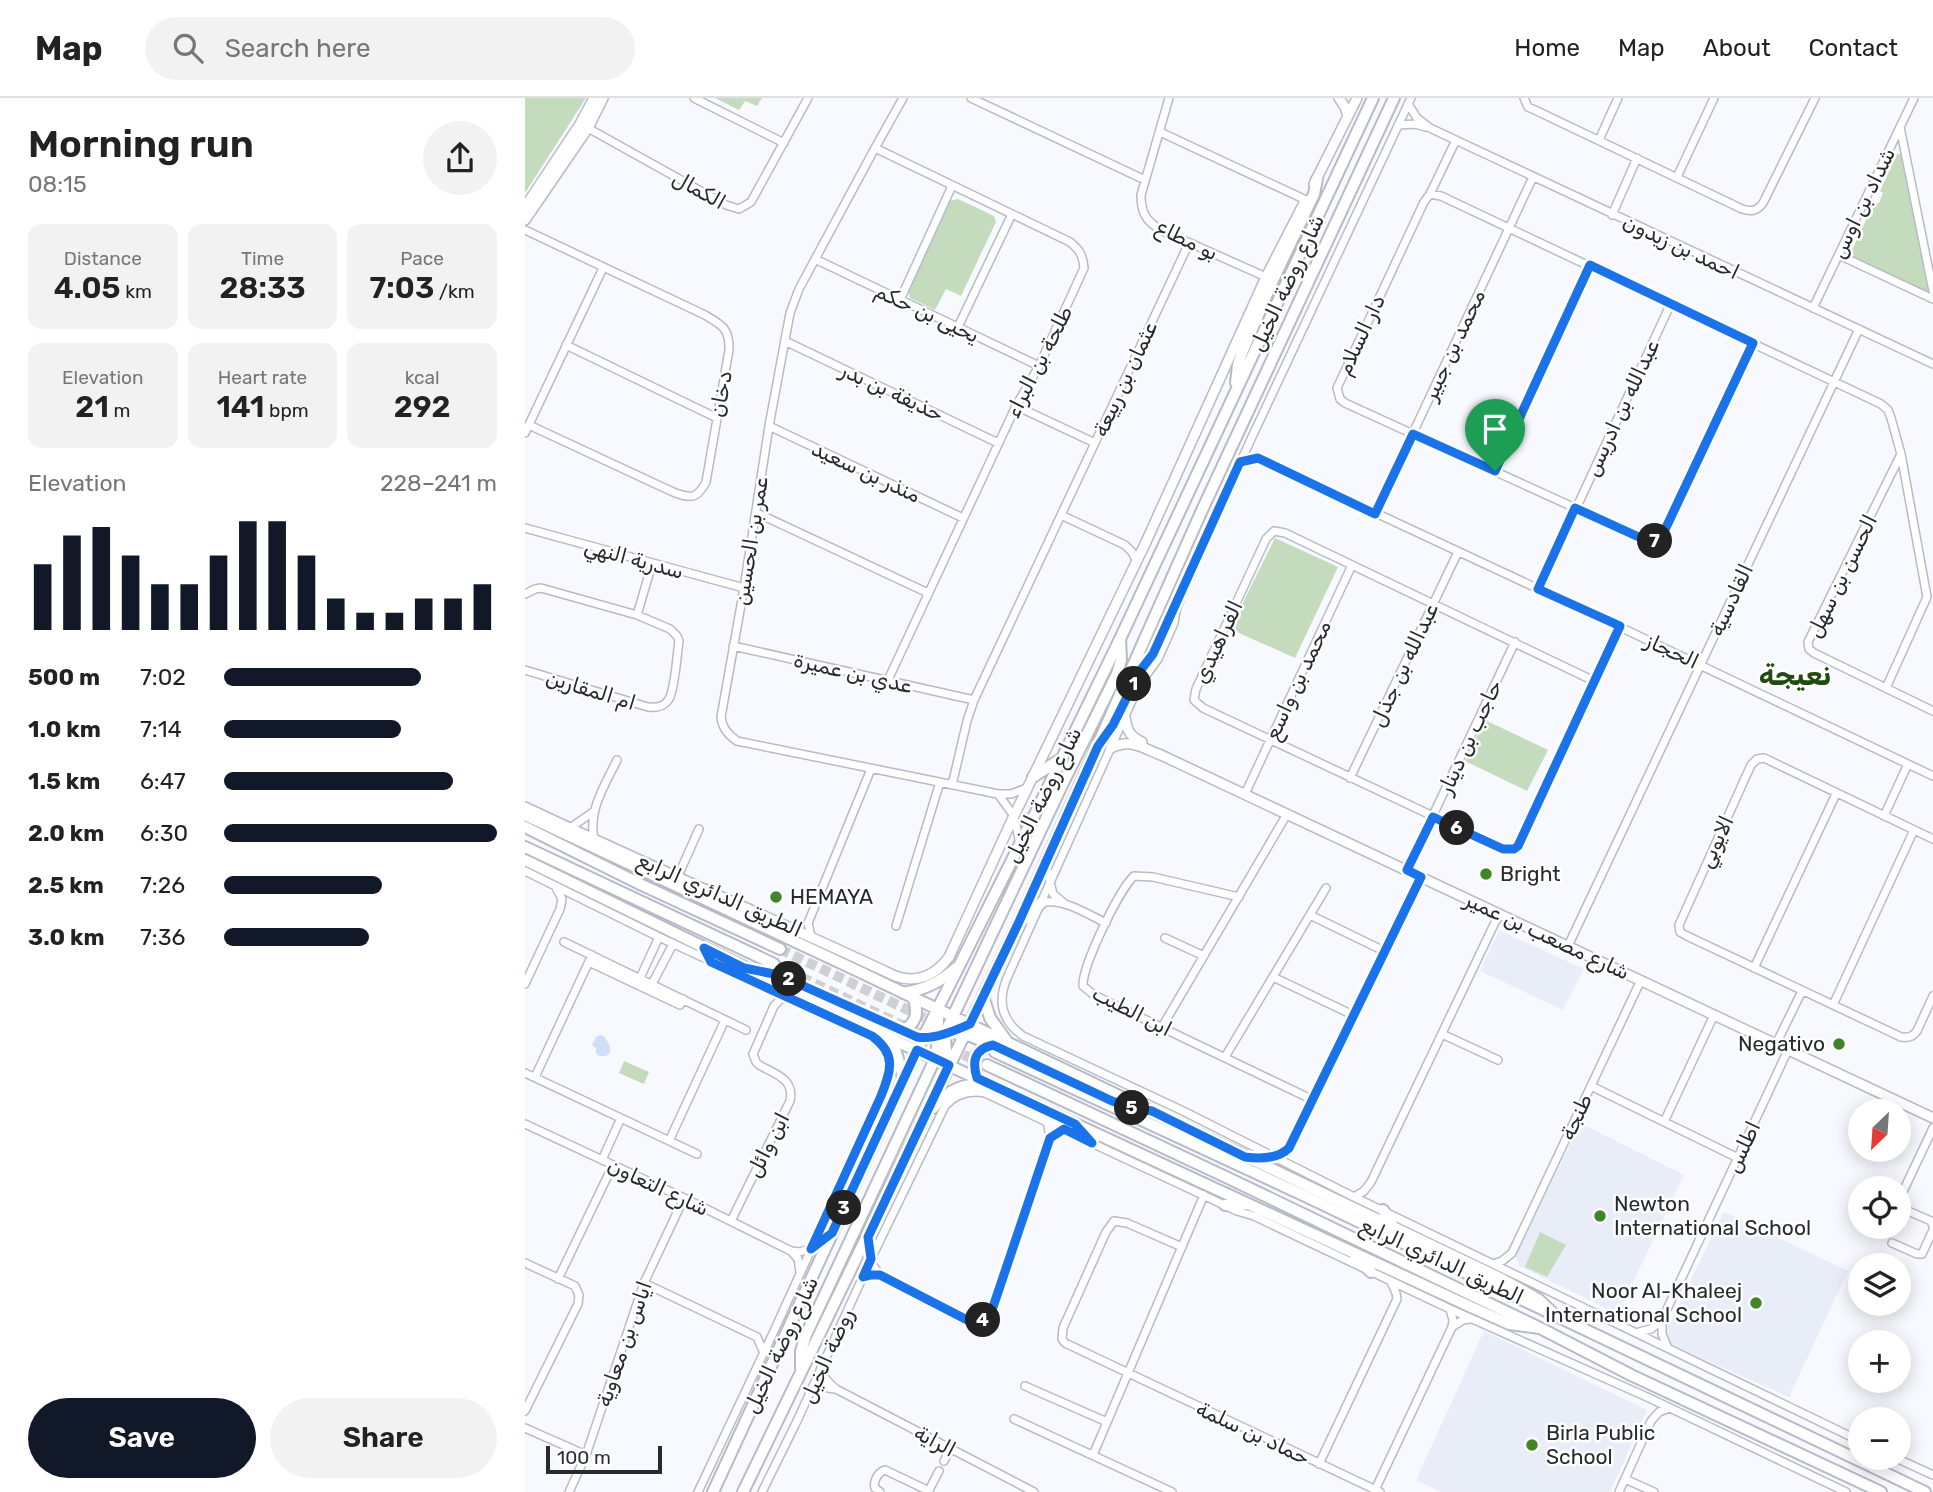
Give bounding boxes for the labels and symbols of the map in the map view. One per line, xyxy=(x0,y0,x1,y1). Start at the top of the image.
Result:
street label: شداد بن اوس xyxy=(1825,143,1901,263)
street label: الكمال xyxy=(668,165,730,214)
street label: احمد بن زيدون xyxy=(1619,209,1743,285)
street label: شارع روضة الخيل xyxy=(1244,210,1331,356)
street label: بو مطاع xyxy=(1151,214,1222,267)
street label: يحيى بن حكم xyxy=(870,278,983,349)
street label: محمد بن جبير xyxy=(1416,285,1490,406)
street label: دار السلام xyxy=(1331,291,1391,379)
street label: طلحة بن البراء xyxy=(1000,301,1078,422)
street label: عثمان بن ربيعة xyxy=(1087,317,1162,440)
street label: عبدالله بن ادريس xyxy=(1579,336,1664,480)
street label: حذيفة بن بدر xyxy=(835,356,948,426)
street label: دخان xyxy=(704,369,737,419)
pin xyxy=(1465,399,1525,471)
street label: منذر بن سعيد xyxy=(808,435,925,508)
street label: عمر بن الحسين xyxy=(728,475,773,607)
street label: الحسن بن سهل xyxy=(1801,510,1882,641)
pin: 7 xyxy=(1637,524,1673,558)
street label: سدرية النهي xyxy=(581,533,687,588)
street label: القادسية xyxy=(1703,560,1758,640)
street label: الفراهيدي xyxy=(1187,596,1249,688)
street label: عبدالله بن جذل xyxy=(1364,599,1443,731)
street label: محمد بن واسع xyxy=(1259,616,1339,745)
street label: الحجاز xyxy=(1640,627,1703,674)
street label: عدي بن عميرة xyxy=(791,647,915,700)
district label: نعيجة xyxy=(1759,659,1831,692)
street label: ام المقارين xyxy=(543,664,639,716)
pin: 1 xyxy=(1117,666,1151,702)
street label: حاجب بن دينار xyxy=(1431,676,1507,800)
street label: شارع روضة الخيل xyxy=(999,723,1088,868)
pin: 6 xyxy=(1439,810,1475,846)
street label: الايوبي xyxy=(1693,812,1742,874)
street label: الطريق الدائري الرابع xyxy=(633,847,806,945)
place label: Bright xyxy=(1500,861,1560,886)
marker: Bright xyxy=(1478,866,1494,882)
place label: HEMAYA xyxy=(790,884,873,909)
street label: شارع مصعب بن عمير xyxy=(1458,886,1634,987)
marker: HEMAYA xyxy=(768,889,784,905)
pin: 2 xyxy=(771,962,807,996)
street label: ابن الطيب xyxy=(1088,980,1176,1041)
place label: Negativo xyxy=(1738,1031,1825,1056)
marker: Negativo xyxy=(1831,1036,1847,1052)
pin: 5 xyxy=(1115,1090,1149,1126)
street label: طنجة xyxy=(1554,1090,1597,1144)
north arrow xyxy=(1848,1099,1911,1162)
street label: ابن وائل xyxy=(741,1108,795,1182)
street label: اطلس xyxy=(1720,1117,1765,1177)
street label: شارع التعاون xyxy=(603,1152,713,1223)
pin: 3 xyxy=(827,1190,861,1226)
place label: Newton International School xyxy=(1614,1191,1811,1240)
marker: Newton International School xyxy=(1592,1208,1608,1224)
street label: الطريق الدائري الرابع xyxy=(1356,1212,1528,1312)
street label: شارع روضة الخيل xyxy=(738,1272,825,1418)
street label: اياس بن معاوية xyxy=(590,1278,658,1410)
place label: Noor Al-Khaleej International School xyxy=(1545,1278,1742,1327)
marker: Noor Al-Khaleej International School xyxy=(1748,1295,1764,1311)
pin: 4 xyxy=(965,1302,1001,1338)
street label: روضة الخيل xyxy=(795,1305,859,1407)
street label: حماد بن سلمة xyxy=(1192,1395,1314,1470)
street label: الراية xyxy=(910,1419,960,1462)
place label: Birla Public School xyxy=(1546,1420,1655,1469)
marker: Birla Public School xyxy=(1524,1437,1540,1453)
scale bar xyxy=(546,1443,661,1475)

